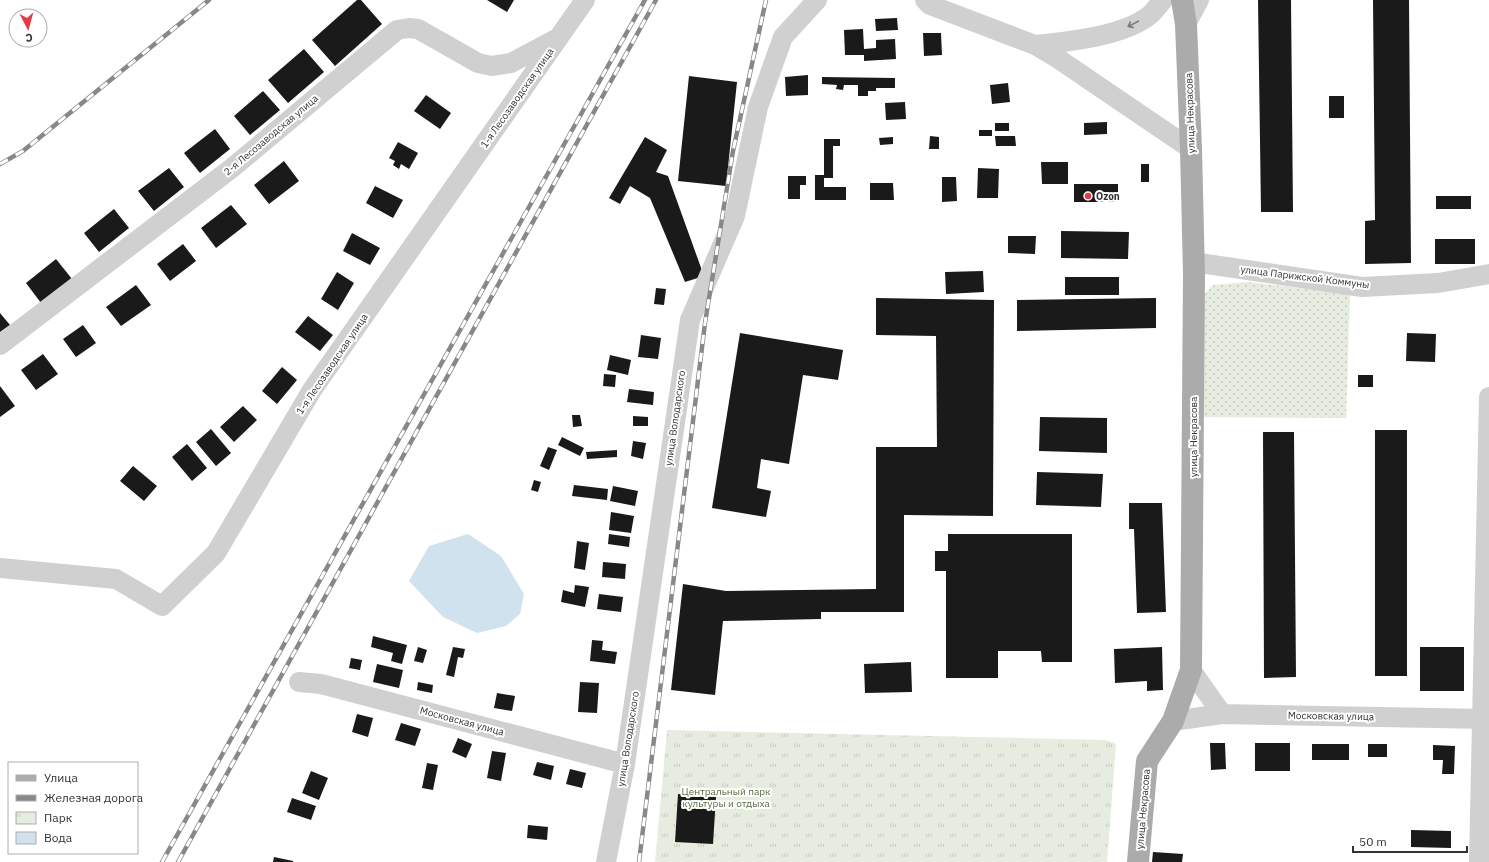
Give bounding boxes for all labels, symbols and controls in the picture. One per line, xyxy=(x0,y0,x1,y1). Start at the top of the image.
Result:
north arrow xyxy=(8,8,48,48)
one-way arrow xyxy=(1127,21,1139,28)
text: С xyxy=(25,31,33,45)
street label: 1-я Лесозаводская улица xyxy=(478,45,557,151)
street label: улица Некрасова xyxy=(1182,72,1198,154)
street label: 2-я Лесозаводская улица xyxy=(221,91,321,178)
place label: Ozon xyxy=(1096,190,1120,203)
marker: Ozon xyxy=(1083,191,1093,201)
street label: улица Парижской Коммуны xyxy=(1240,263,1370,291)
street label: 1-я Лесозаводская улица xyxy=(293,310,371,417)
street label: улица Володарского xyxy=(662,369,688,467)
street label: улица Некрасова xyxy=(1187,396,1200,477)
street label: улица Володарского xyxy=(614,690,642,788)
street label: Московская улица xyxy=(419,704,506,739)
street label: Московская улица xyxy=(1288,709,1375,723)
legend xyxy=(8,762,138,854)
street label: улица Некрасова xyxy=(1133,768,1153,850)
text: Улица xyxy=(44,770,78,785)
park label: Центральный парк культуры и отдыха xyxy=(681,785,771,810)
text: Железная дорога xyxy=(44,790,144,805)
text: Парк xyxy=(44,810,73,825)
scale bar xyxy=(1353,828,1467,854)
text: Вода xyxy=(44,830,73,845)
text: 50 m xyxy=(1359,834,1387,849)

